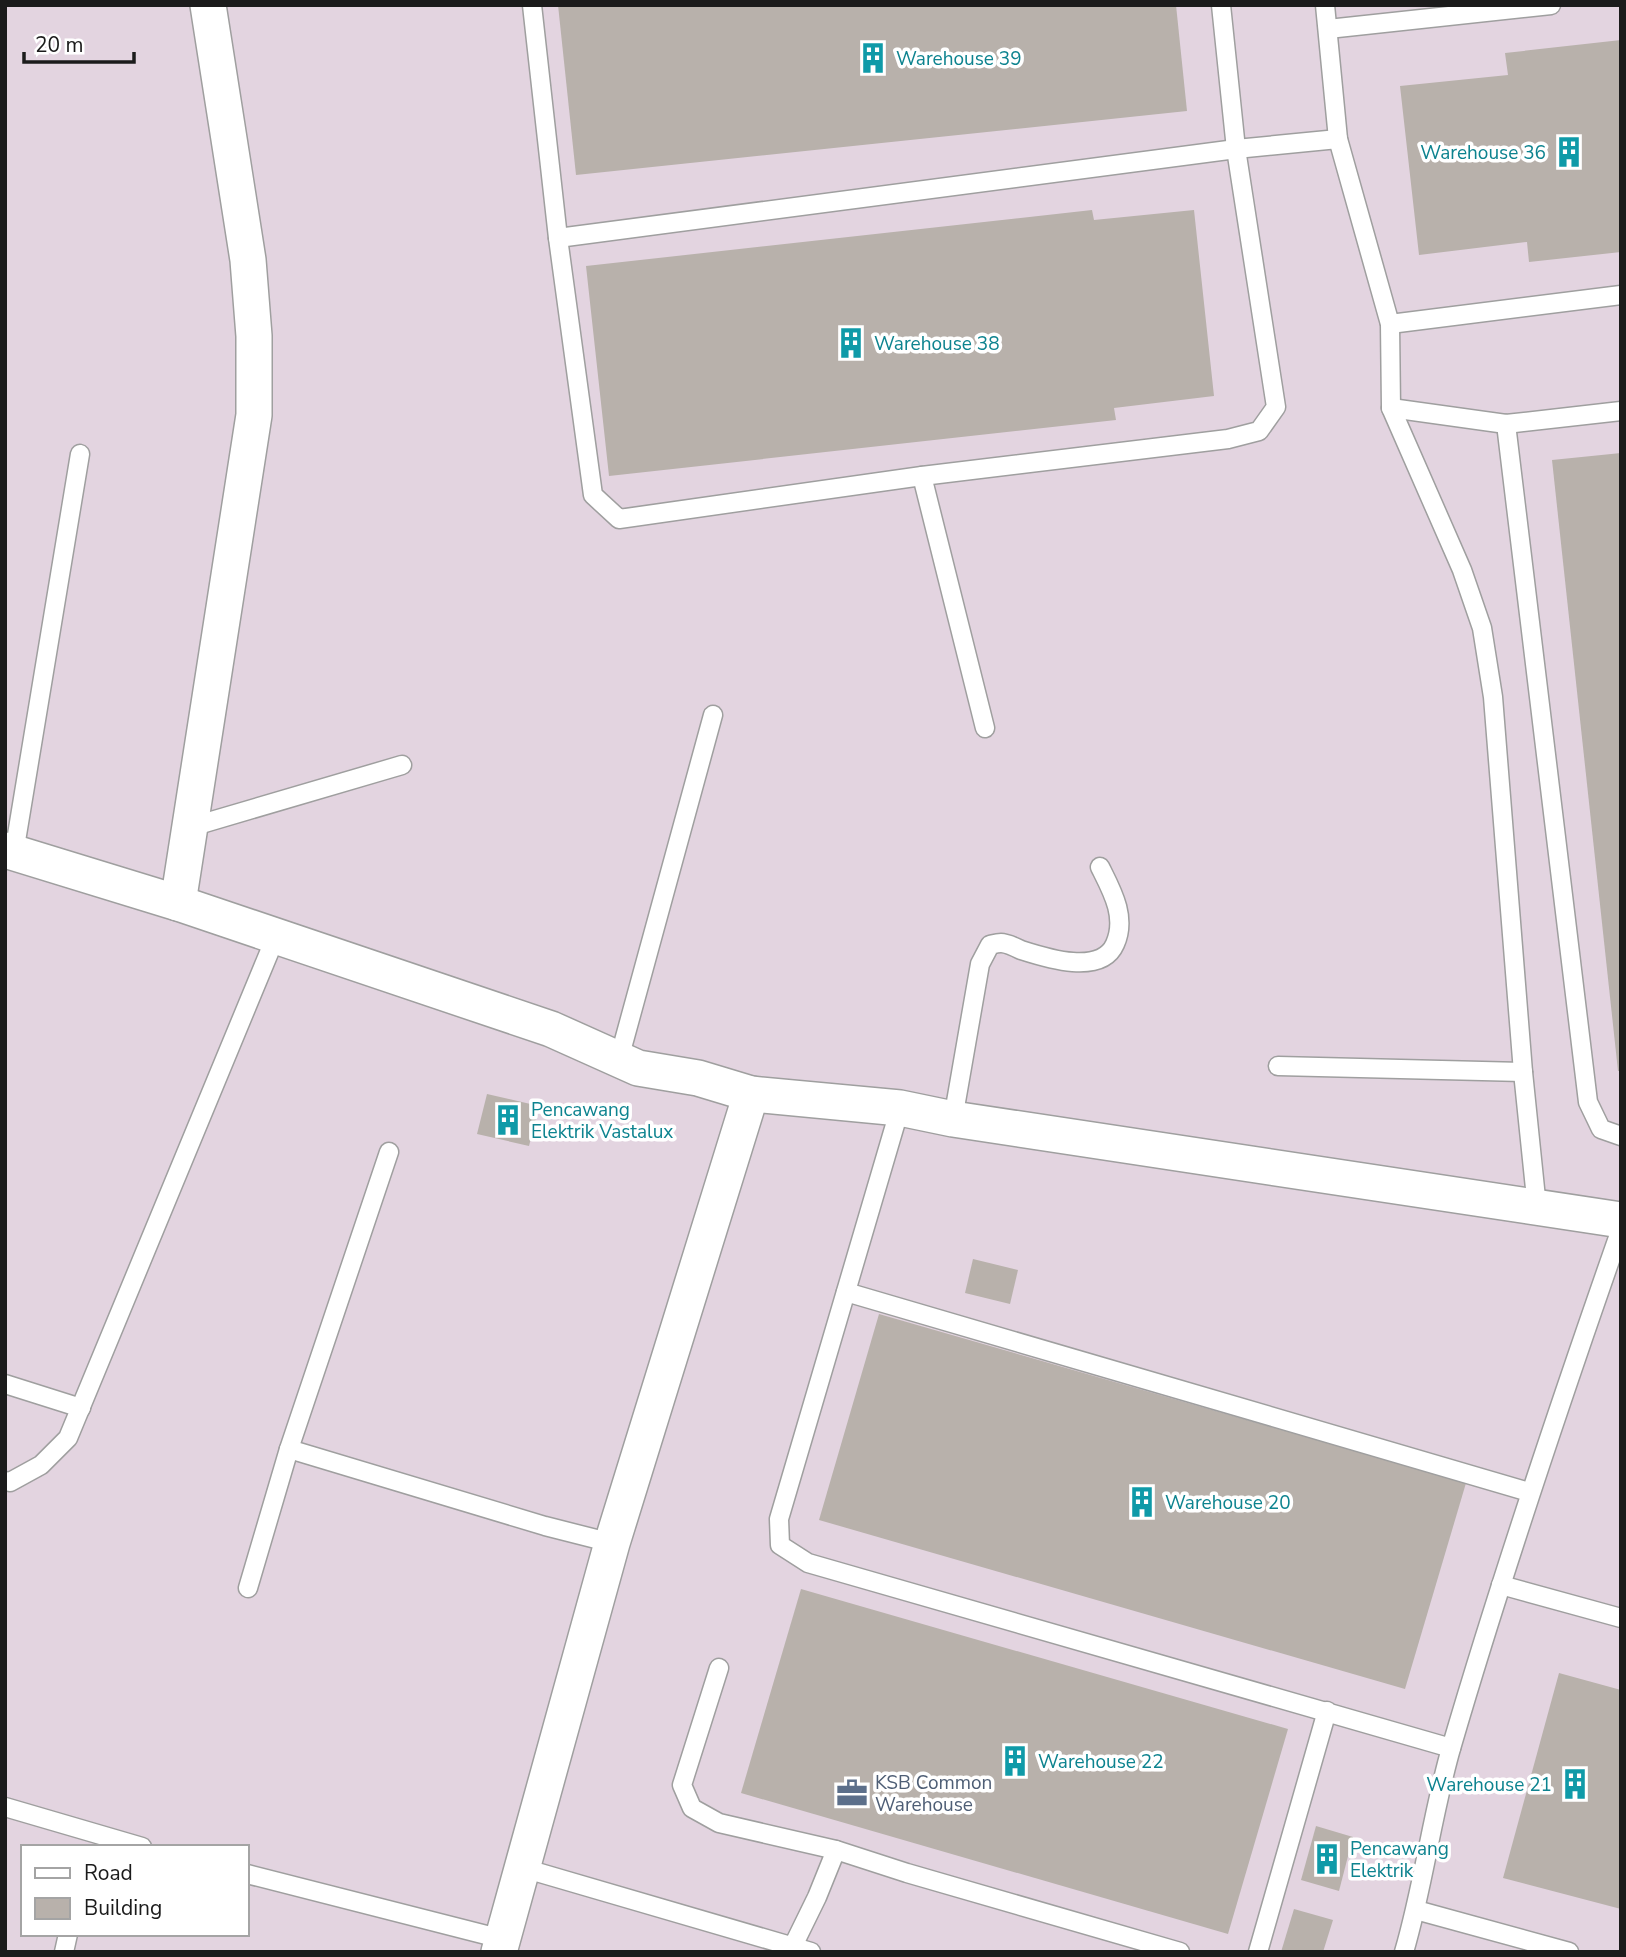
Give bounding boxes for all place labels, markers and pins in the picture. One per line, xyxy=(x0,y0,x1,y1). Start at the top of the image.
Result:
building icon: Warehouse 39 xyxy=(856,41,890,75)
place label: Warehouse 39 xyxy=(896,46,1022,72)
building icon: Warehouse 36 xyxy=(1552,135,1586,169)
place label: Warehouse 36 xyxy=(1420,140,1546,166)
building icon: Warehouse 38 xyxy=(834,326,868,360)
place label: Warehouse 38 xyxy=(874,331,1000,357)
place label: Pencawang Elektrik Vastalux xyxy=(531,1097,673,1145)
building icon: Pencawang Elektrik Vastalux xyxy=(491,1103,525,1137)
building icon: Warehouse 20 xyxy=(1125,1485,1159,1519)
place label: Warehouse 20 xyxy=(1165,1490,1291,1516)
building icon: Warehouse 22 xyxy=(998,1744,1032,1778)
place label: Warehouse 22 xyxy=(1038,1749,1164,1775)
building icon: Warehouse 21 xyxy=(1558,1767,1592,1801)
place label: KSB Common Warehouse xyxy=(875,1770,992,1818)
place label: Warehouse 21 xyxy=(1426,1772,1552,1798)
office icon: KSB Common Warehouse xyxy=(835,1776,869,1810)
place label: Pencawang Elektrik xyxy=(1350,1836,1449,1884)
building icon: Pencawang Elektrik xyxy=(1310,1842,1344,1876)

